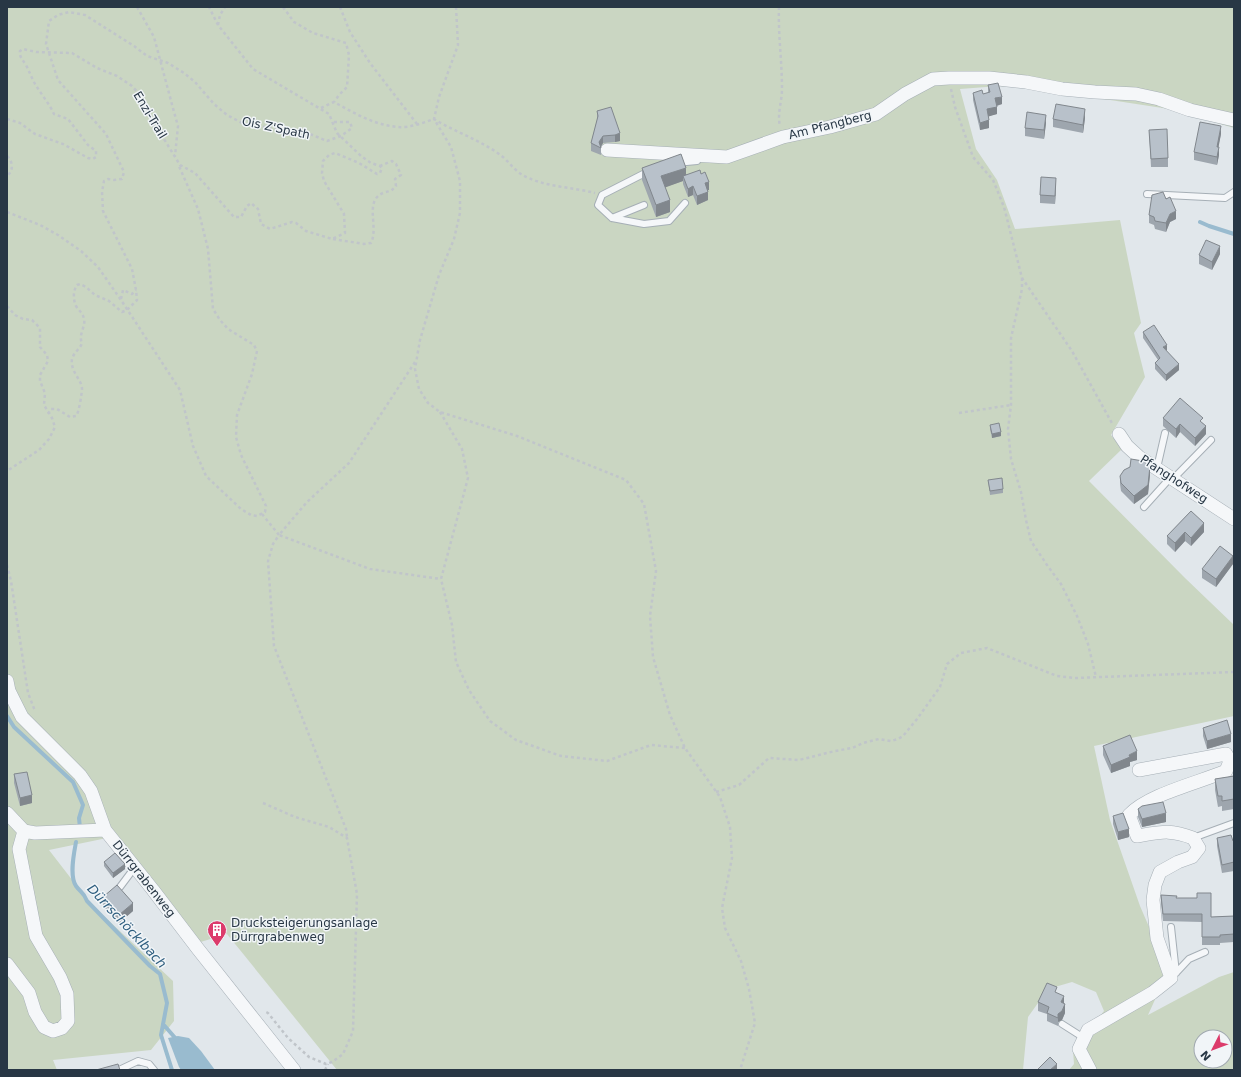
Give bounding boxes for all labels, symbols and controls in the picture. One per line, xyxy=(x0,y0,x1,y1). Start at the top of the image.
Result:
street label: Enzi-Trail xyxy=(130,89,170,141)
street label: Am Pfangberg xyxy=(787,108,873,142)
street label: Ois Z'Spath xyxy=(241,114,311,142)
street label: Pfanghofweg xyxy=(1138,452,1210,506)
street label: Dürrgrabenweg xyxy=(110,838,178,920)
water label: Dürrschöcklbach xyxy=(84,881,170,971)
place label: Drucksteigerungsanlage Dürrgrabenweg xyxy=(231,916,378,944)
building icon: Drucksteigerungsanlage Dürrgrabenweg xyxy=(206,919,228,947)
north arrow xyxy=(1193,1029,1233,1069)
text: N xyxy=(1198,1048,1214,1063)

